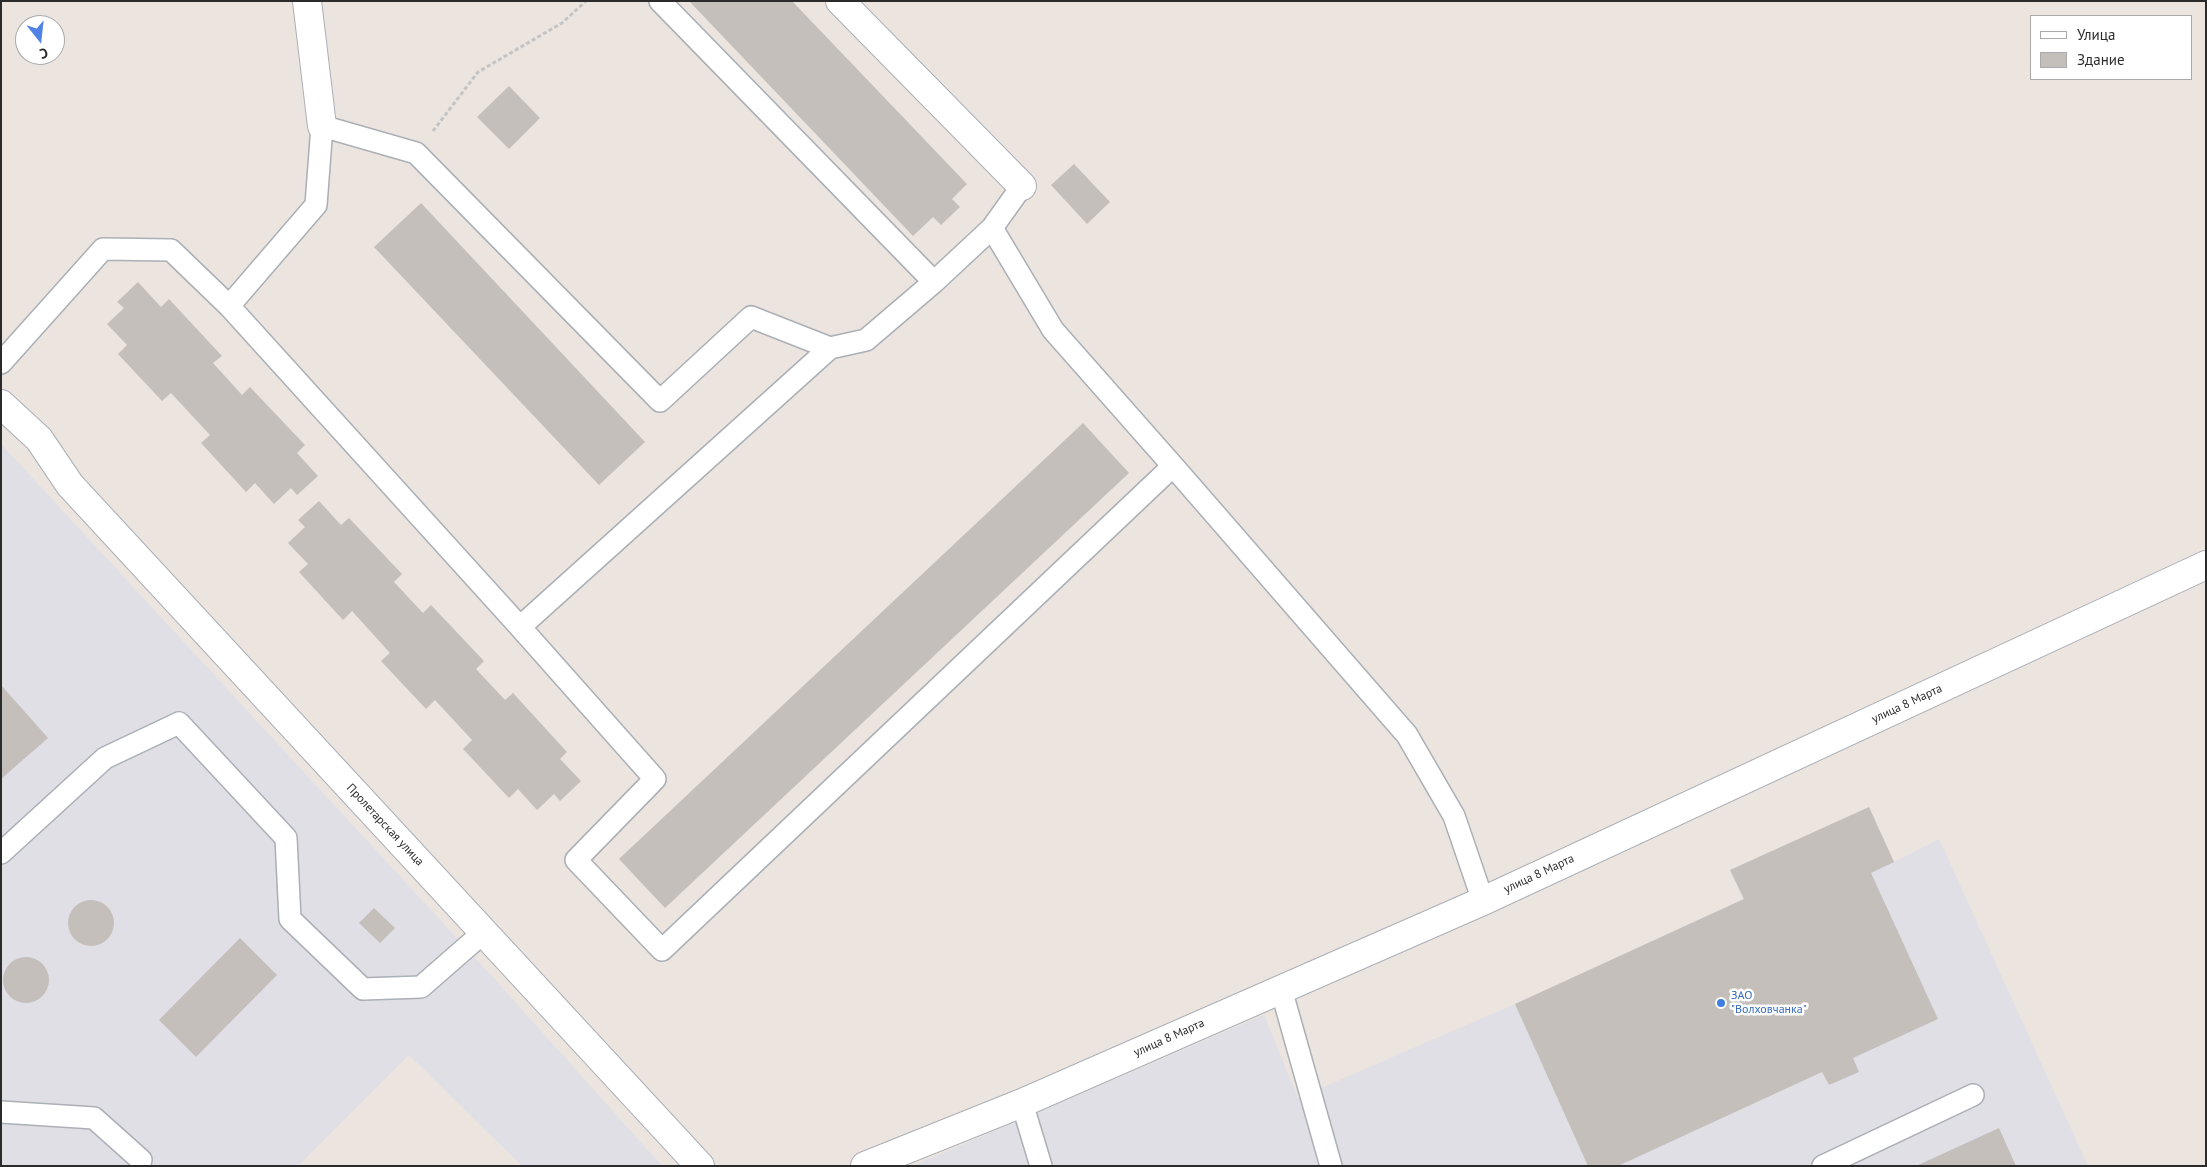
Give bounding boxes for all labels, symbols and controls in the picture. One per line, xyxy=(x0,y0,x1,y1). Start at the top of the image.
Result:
north arrow xyxy=(15,15,65,65)
legend xyxy=(2030,15,2192,80)
text: Улица xyxy=(2077,25,2115,44)
text: С xyxy=(38,44,50,63)
text: Здание xyxy=(2077,50,2125,69)
street label: улица 8 Марта xyxy=(1870,681,1944,727)
street label: Пролетарская улица xyxy=(343,781,427,869)
street label: улица 8 Марта xyxy=(1502,851,1576,897)
place label: ЗАО "Волховчанка" xyxy=(1731,989,1807,1017)
marker: ЗАО "Волховчанка" xyxy=(1715,997,1727,1009)
street label: улица 8 Марта xyxy=(1131,1016,1207,1060)

